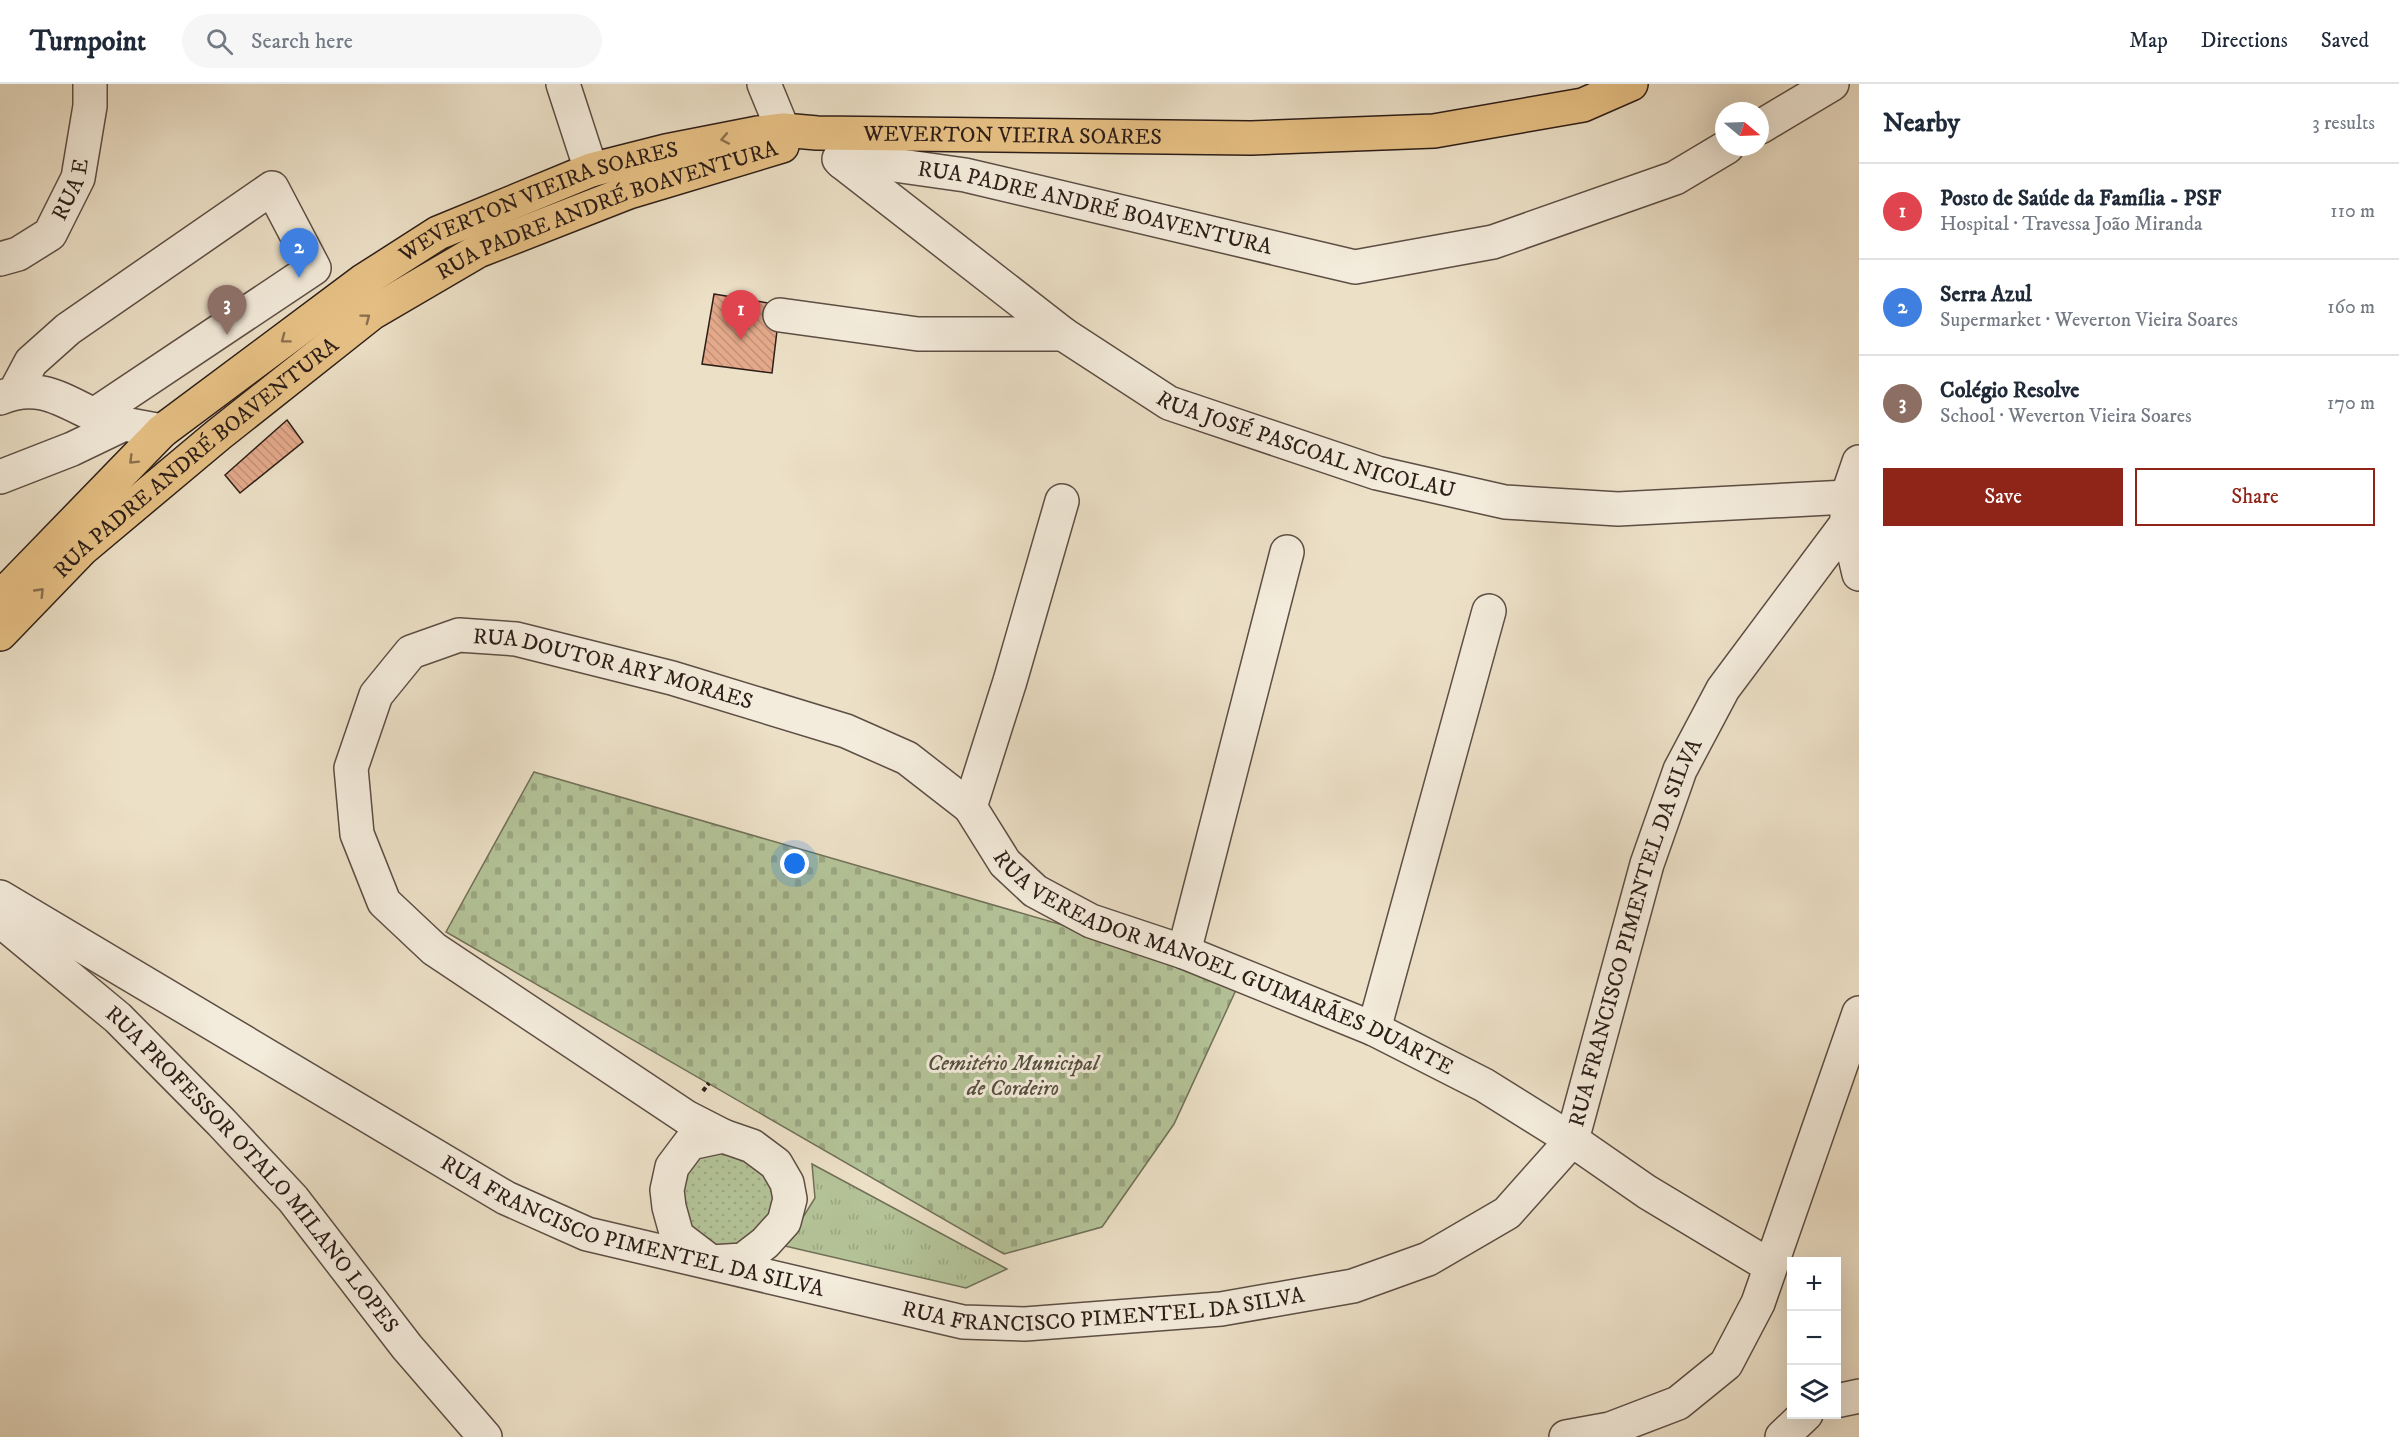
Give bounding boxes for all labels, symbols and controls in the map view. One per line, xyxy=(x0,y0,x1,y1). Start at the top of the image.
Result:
search box xyxy=(182,14,602,68)
text: Turnpoint xyxy=(30,24,146,59)
icon: search xyxy=(203,25,236,58)
text: Search here xyxy=(251,28,353,55)
text: Map xyxy=(2129,28,2168,54)
text: Directions xyxy=(2201,28,2288,54)
text: Saved xyxy=(2321,28,2369,54)
north arrow xyxy=(1715,102,1769,156)
text: Nearby xyxy=(1883,107,1960,140)
text: 3 results xyxy=(2312,111,2375,136)
street label: WEVERTON VIEIRA SOARES xyxy=(862,120,1162,150)
one-way arrow xyxy=(720,132,730,145)
street label: RUA PADRE ANDRÉ BOAVENTURA xyxy=(431,134,782,286)
street label: WEVERTON VIEIRA SOARES xyxy=(393,135,680,268)
street label: RUA PADRE ANDRÉ BOAVENTURA xyxy=(916,155,1276,261)
street label: RUA E xyxy=(46,157,95,225)
text: Posto de Saúde da Família - PSF xyxy=(1940,185,2221,212)
text: 1 xyxy=(1899,199,1906,224)
text: 110 m xyxy=(2330,199,2375,224)
text: Hospital · Travessa João Miranda xyxy=(1940,212,2203,237)
pin: 2 xyxy=(280,228,318,278)
text: Serra Azul xyxy=(1940,281,2032,308)
pin: 3 xyxy=(208,286,246,335)
pin: 1 xyxy=(722,290,760,340)
text: 2 xyxy=(1898,295,1907,320)
text: 160 m xyxy=(2327,295,2375,320)
text: Supermarket · Weverton Vieira Soares xyxy=(1940,308,2238,333)
one-way arrow xyxy=(360,315,371,326)
street label: RUA PADRE ANDRÉ BOAVENTURA xyxy=(48,331,345,584)
one-way arrow xyxy=(281,331,292,342)
text: Colégio Resolve xyxy=(1940,377,2079,404)
street label: RUA JOSÉ PASCOAL NICOLAU xyxy=(1151,385,1458,504)
text: 3 xyxy=(1899,391,1906,416)
text: 170 m xyxy=(2327,391,2375,416)
text: School · Weverton Vieira Soares xyxy=(1940,404,2192,429)
one-way arrow xyxy=(129,454,140,464)
button: Save xyxy=(1883,468,2123,526)
button: Share xyxy=(2135,468,2375,526)
one-way arrow xyxy=(33,589,44,600)
street label: RUA DOUTOR ARY MORAES xyxy=(472,623,756,715)
street label: RUA FRANCISCO PIMENTEL DA SILVA xyxy=(1563,733,1708,1130)
street label: RUA VEREADOR MANOEL GUIMARÃES DUARTE xyxy=(987,845,1458,1081)
your location xyxy=(780,849,809,878)
street label: RUA PROFESSOR OTALO MILANO LOPES xyxy=(100,1000,405,1338)
park label: Cemitério Municipal de Cordeiro xyxy=(927,1050,1101,1102)
street label: RUA FRANCISCO PIMENTEL DA SILVA xyxy=(436,1149,828,1303)
map controls xyxy=(1787,1257,1841,1419)
button: + xyxy=(1787,1257,1841,1311)
street label: RUA FRANCISCO PIMENTEL DA SILVA xyxy=(899,1281,1307,1337)
button: − xyxy=(1787,1311,1841,1365)
button: layers xyxy=(1787,1365,1841,1419)

